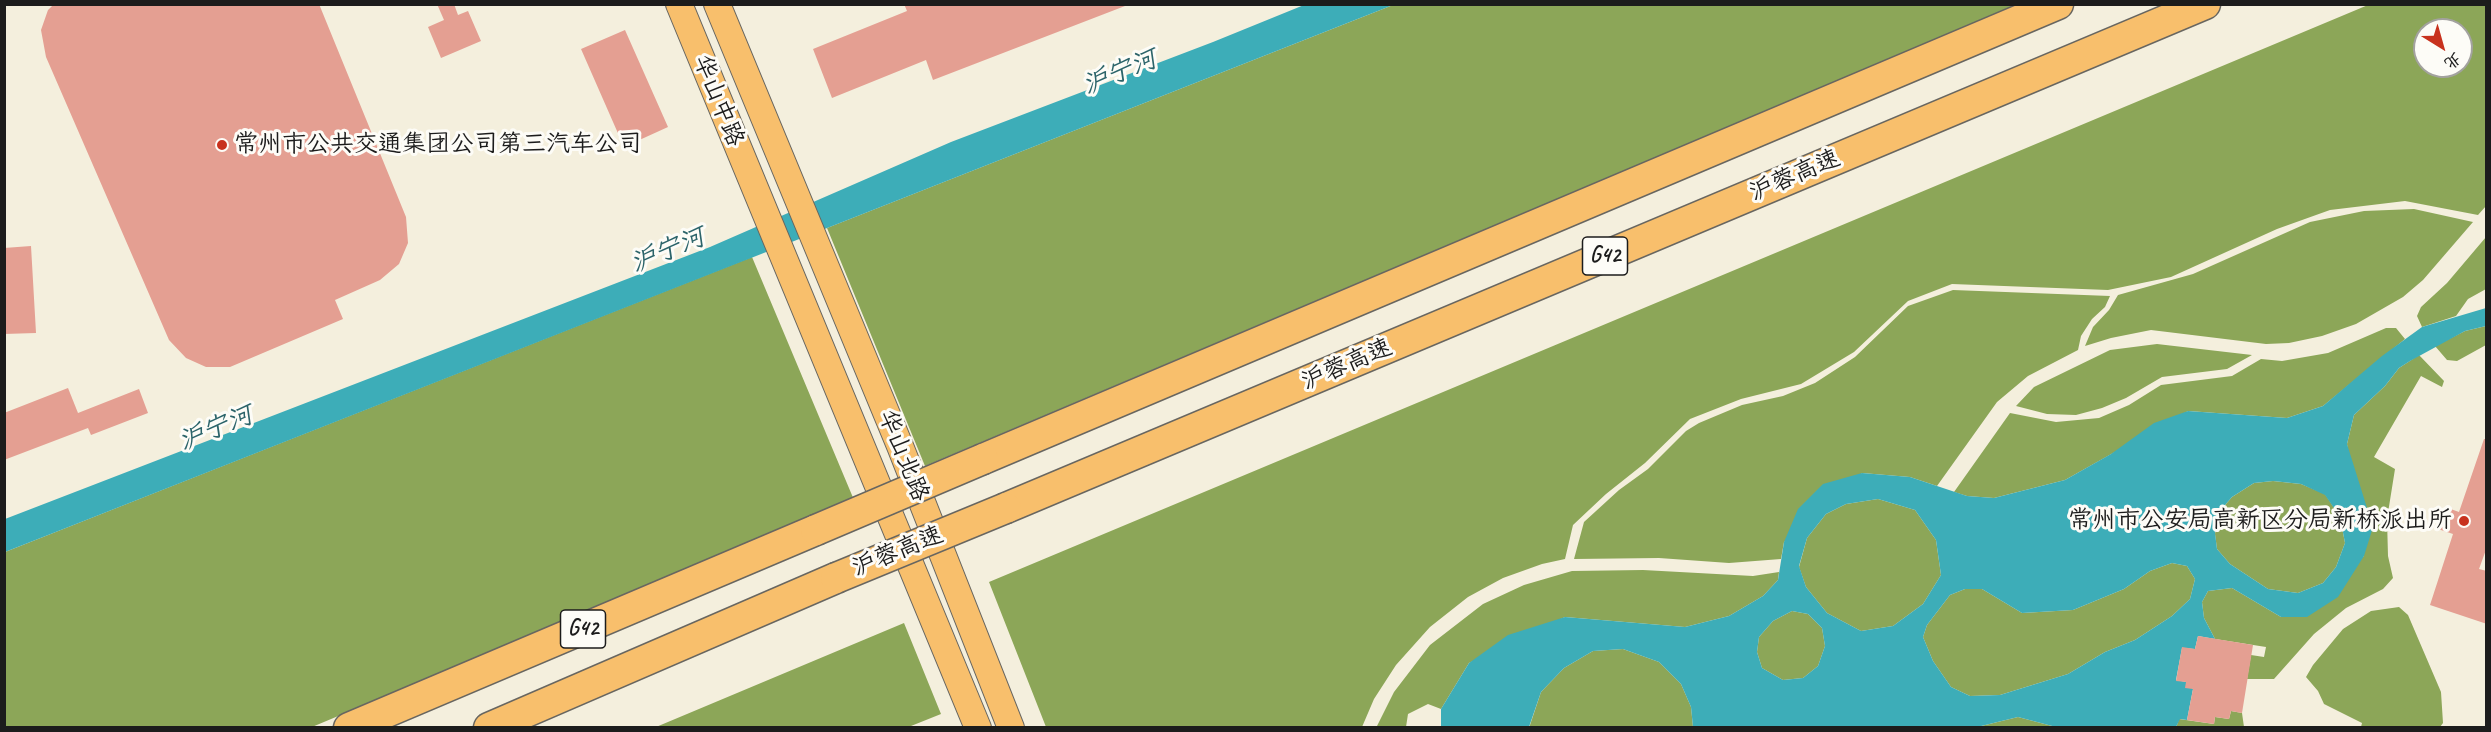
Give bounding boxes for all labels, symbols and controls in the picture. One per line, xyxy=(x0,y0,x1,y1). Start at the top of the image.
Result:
north arrow xyxy=(2413,18,2473,78)
water label: 沪宁河 xyxy=(1078,44,1162,102)
text: 北 xyxy=(2440,48,2465,74)
street label: 华山中路 xyxy=(687,51,749,151)
place label: 常州市公共交通集团公司第三汽车公司 xyxy=(234,131,642,159)
marker: 常州市公共交通集团公司第三汽车公司 xyxy=(215,138,229,152)
street label: 沪蓉高速 xyxy=(1745,144,1845,208)
water label: 沪宁河 xyxy=(626,222,710,280)
road number: G42 xyxy=(1582,237,1628,275)
street label: 沪蓉高速 xyxy=(1297,333,1397,397)
water label: 沪宁河 xyxy=(174,400,258,458)
street label: 华山北路 xyxy=(872,406,934,506)
place label: 常州市公安局高新区分局新桥派出所 xyxy=(2068,507,2452,535)
marker: 常州市公安局高新区分局新桥派出所 xyxy=(2457,514,2471,528)
street label: 沪蓉高速 xyxy=(848,521,948,583)
road number: G42 xyxy=(560,610,606,648)

